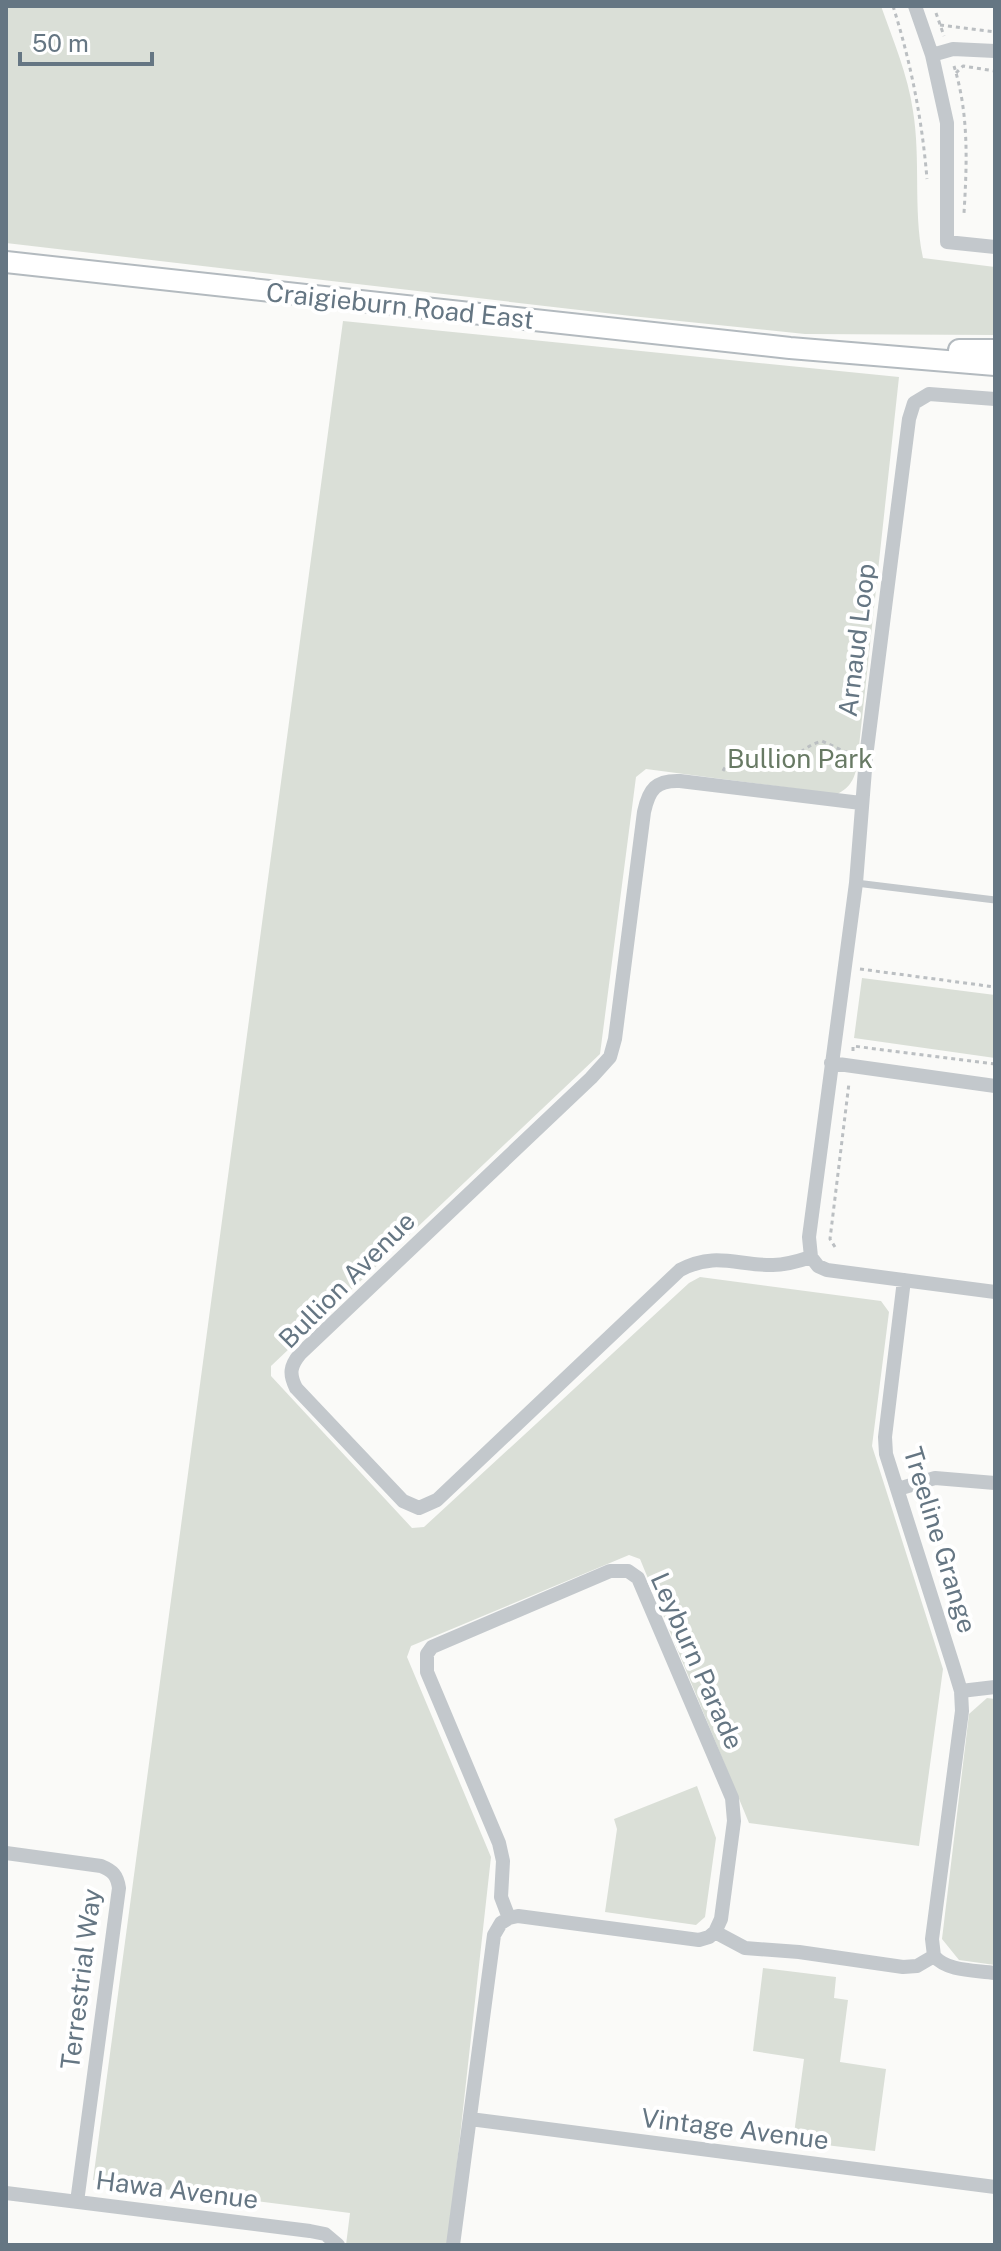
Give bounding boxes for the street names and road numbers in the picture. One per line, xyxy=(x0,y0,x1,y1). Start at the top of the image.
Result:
street label: Craigieburn Road East xyxy=(265,276,535,335)
street label: Arnaud Loop xyxy=(832,561,881,718)
street label: Bullion Avenue xyxy=(272,1205,421,1354)
street label: Treeline Grange xyxy=(897,1443,983,1637)
street label: Leyburn Parade xyxy=(645,1568,750,1754)
street label: Terrestrial Way xyxy=(54,1887,107,2071)
street label: Vintage Avenue xyxy=(639,2102,831,2155)
street label: Hawa Avenue xyxy=(94,2164,260,2215)

